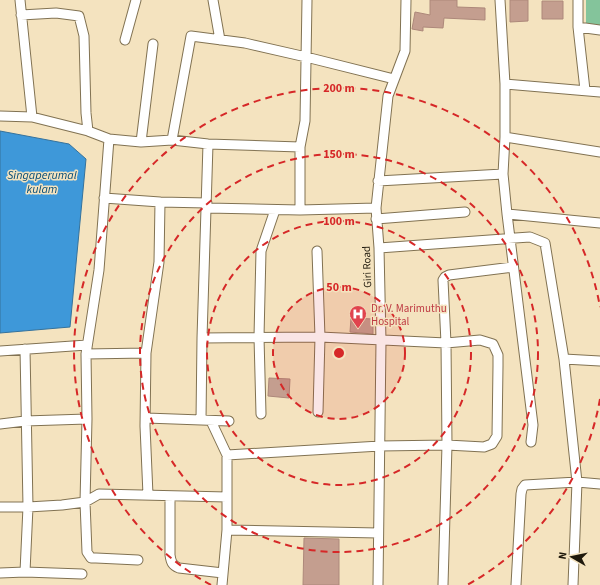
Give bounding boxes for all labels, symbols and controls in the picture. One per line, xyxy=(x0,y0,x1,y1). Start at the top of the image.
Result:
text: 200 m xyxy=(323,80,355,97)
text: 150 m xyxy=(323,146,355,163)
water label: Singaperumal kulam xyxy=(7,167,77,198)
text: 100 m xyxy=(323,213,355,230)
street label: Giri Road xyxy=(359,246,375,288)
text: 50 m xyxy=(326,279,352,296)
place label: Dr. V. Marimuthu Hospital xyxy=(371,301,447,329)
hospital icon: Dr. V. Marimuthu Hospital xyxy=(348,304,368,329)
centre of rings xyxy=(332,346,346,360)
north arrow xyxy=(552,537,592,577)
text: N xyxy=(555,551,571,560)

